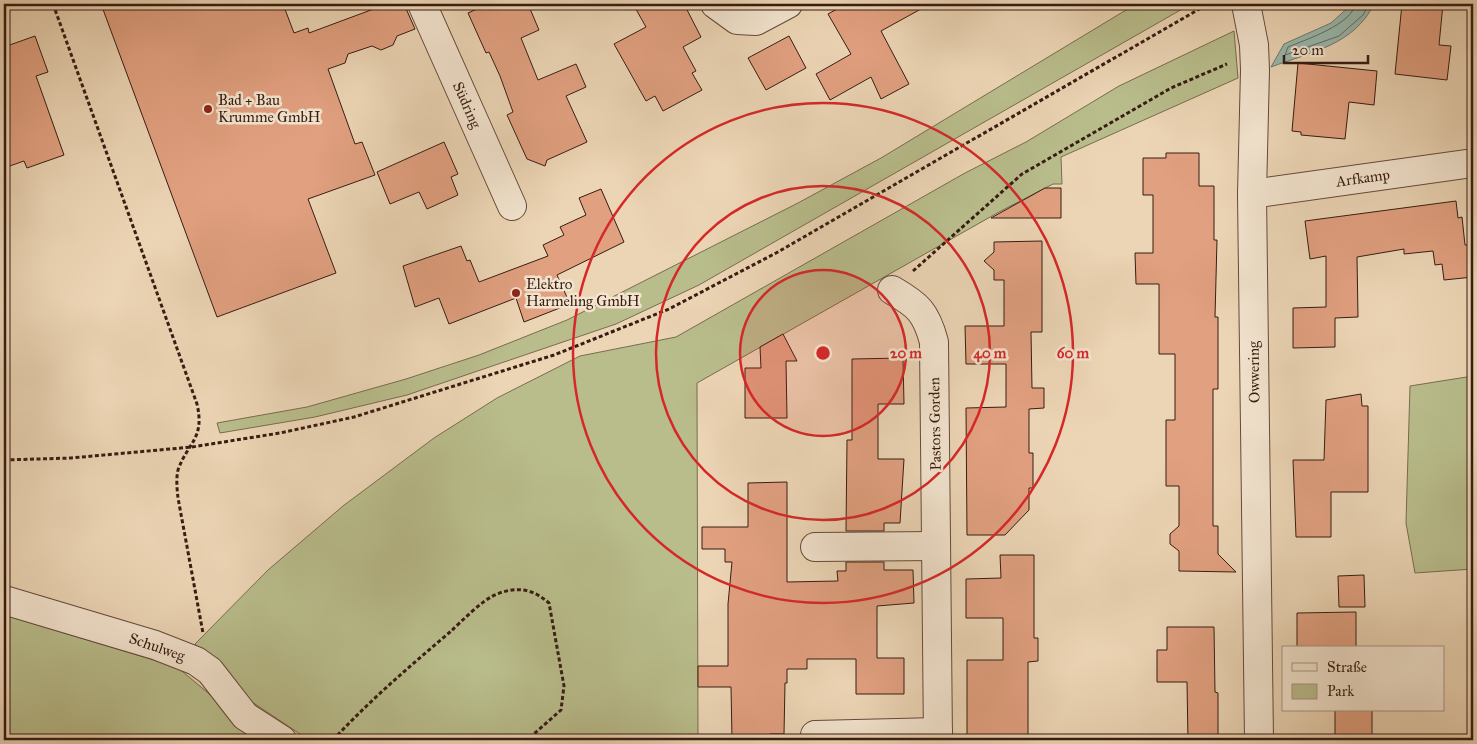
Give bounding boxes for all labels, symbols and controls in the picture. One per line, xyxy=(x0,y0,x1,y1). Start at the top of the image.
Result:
scale bar xyxy=(1284,32,1368,64)
text: 20 m xyxy=(1292,41,1324,59)
street label: Südring xyxy=(449,79,486,132)
place label: Bad + Bau Krumme GmbH xyxy=(218,91,320,126)
marker: Bad + Bau Krumme GmbH xyxy=(202,103,214,115)
street label: Arfkamp xyxy=(1334,165,1391,191)
place label: Elektro Harmeling GmbH xyxy=(526,275,640,310)
marker: Elektro Harmeling GmbH xyxy=(510,287,522,299)
street label: Owwering xyxy=(1244,340,1264,403)
centre of rings xyxy=(814,344,832,362)
text: 20 m xyxy=(890,344,922,362)
text: 40 m xyxy=(974,344,1007,363)
text: 60 m xyxy=(1057,344,1090,362)
street label: Pastors Gorden xyxy=(925,377,945,471)
street label: Schulweg xyxy=(127,629,188,665)
legend xyxy=(1282,646,1444,712)
text: Straße xyxy=(1327,658,1367,676)
text: Park xyxy=(1327,682,1354,700)

